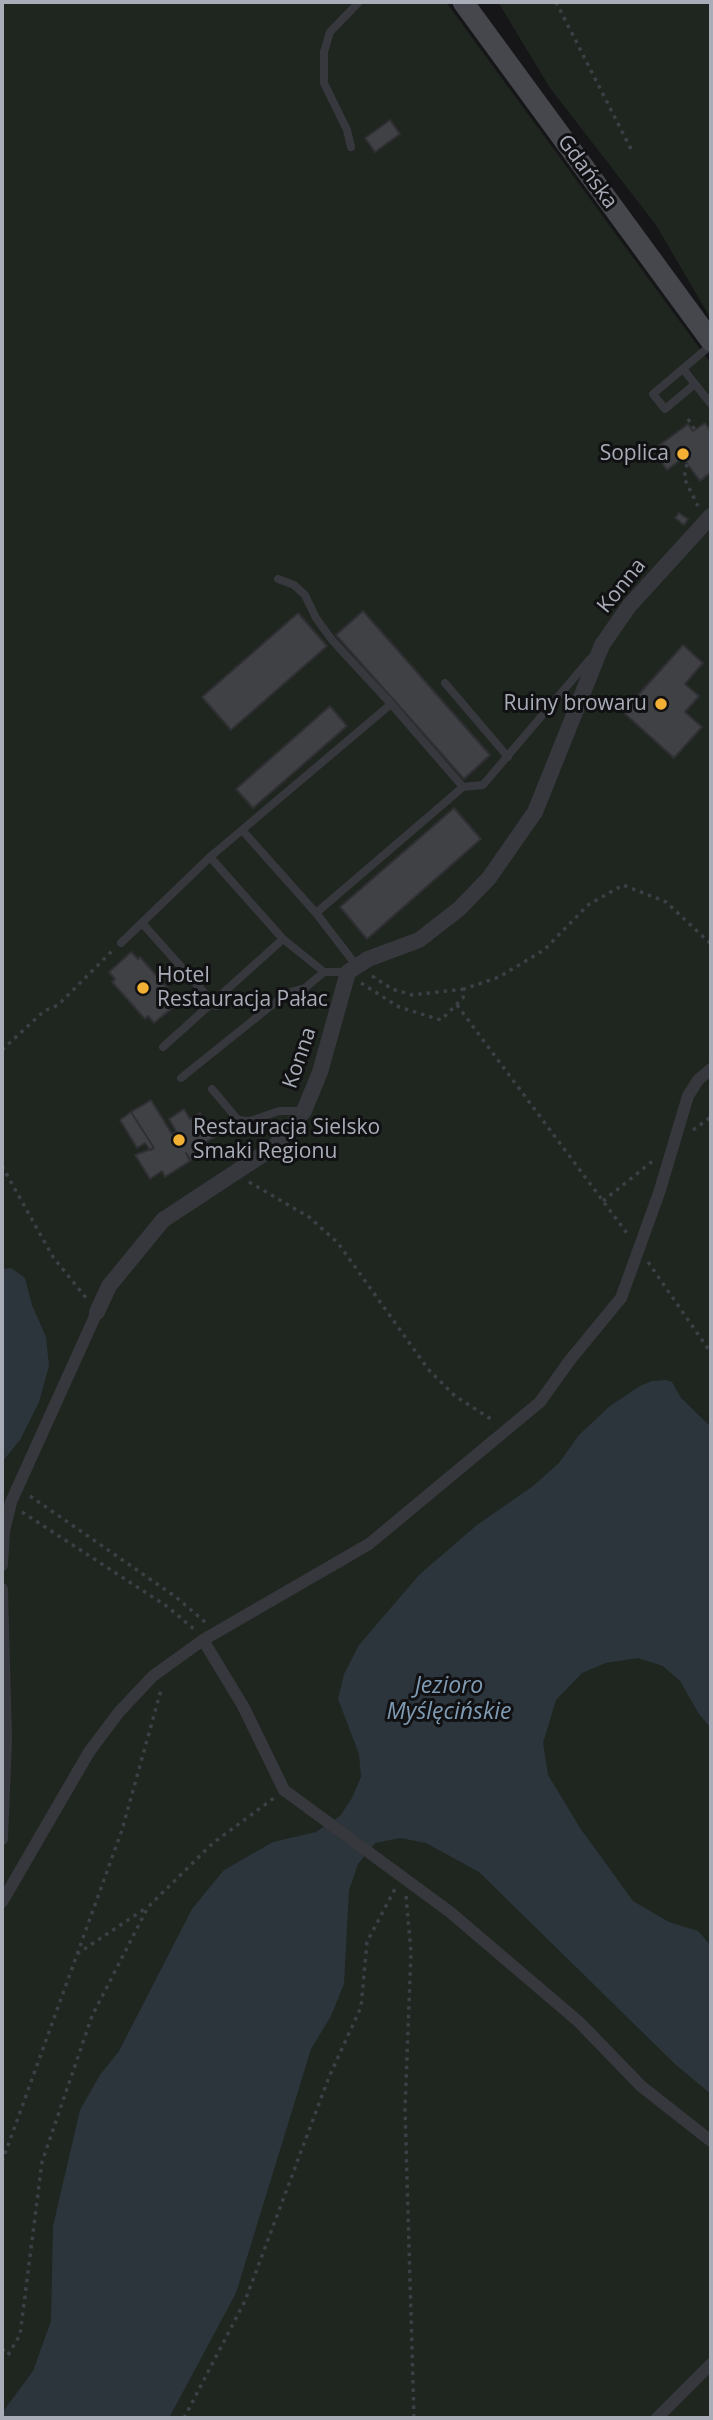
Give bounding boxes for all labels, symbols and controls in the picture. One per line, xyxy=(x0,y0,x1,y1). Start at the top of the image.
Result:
street label: Gdańska xyxy=(552,130,622,214)
place label: Soplica xyxy=(600,441,669,467)
marker: Soplica xyxy=(675,446,691,462)
street label: Konna xyxy=(592,554,652,618)
place label: Ruiny browaru xyxy=(504,691,647,717)
marker: Ruiny browaru xyxy=(653,696,669,712)
place label: Hotel Restauracja Pałac xyxy=(157,963,328,1013)
marker: Hotel Restauracja Pałac xyxy=(135,980,151,996)
street label: Konna xyxy=(278,1024,322,1092)
place label: Restauracja Sielsko Smaki Regionu xyxy=(193,1115,380,1165)
marker: Restauracja Sielsko Smaki Regionu xyxy=(171,1132,187,1148)
water label: Jezioro Myślęcińskie xyxy=(387,1672,511,1726)

